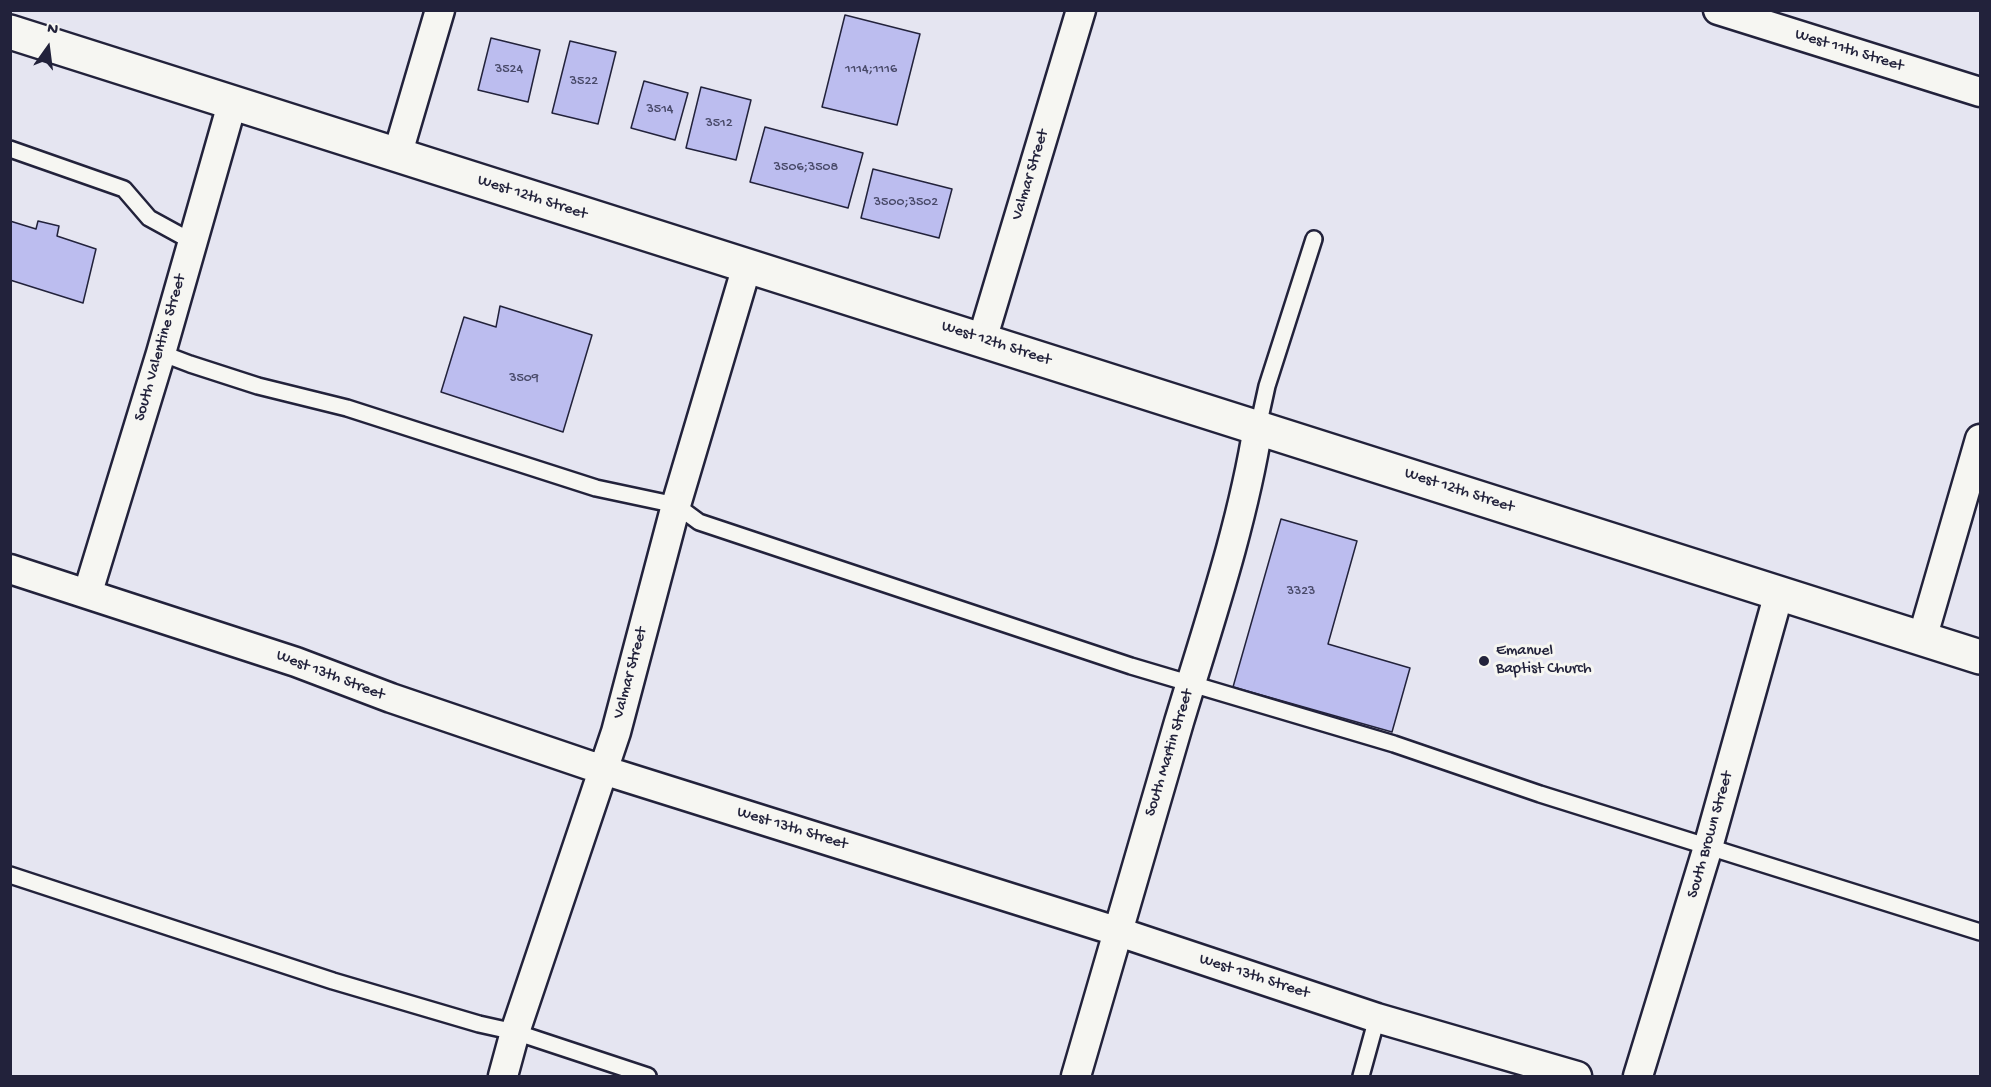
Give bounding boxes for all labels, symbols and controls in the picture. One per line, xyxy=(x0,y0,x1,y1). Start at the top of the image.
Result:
north arrow xyxy=(18,18,78,78)
text: N xyxy=(45,20,60,41)
street label: West 11th Street xyxy=(1792,25,1906,77)
house number: 3524 xyxy=(495,62,523,78)
house number: 1114;1116 xyxy=(845,62,897,78)
house number: 3522 xyxy=(570,74,598,90)
house number: 3514 xyxy=(647,102,673,118)
house number: 3512 xyxy=(705,116,733,132)
street label: Valmar Street xyxy=(1008,127,1054,223)
house number: 3506;3508 xyxy=(774,160,838,176)
street label: West 12th Street xyxy=(475,171,589,225)
house number: 3500;3502 xyxy=(874,195,938,211)
street label: South Valentine Street xyxy=(131,272,191,424)
street label: West 12th Street xyxy=(939,317,1053,371)
house number: 3509 xyxy=(509,371,539,387)
street label: West 12th Street xyxy=(1402,464,1516,518)
house number: 3323 xyxy=(1287,584,1315,600)
street label: Valmar Street xyxy=(610,625,652,721)
place label: Emanuel Baptist Church xyxy=(1496,642,1592,680)
street label: West 13th Street xyxy=(273,647,387,705)
marker: Emanuel Baptist Church xyxy=(1477,654,1491,668)
street label: South Martin Street xyxy=(1142,687,1198,819)
street label: South Brown Street xyxy=(1684,770,1738,900)
street label: West 13th Street xyxy=(734,803,850,855)
street label: West 13th Street xyxy=(1197,950,1311,1004)

